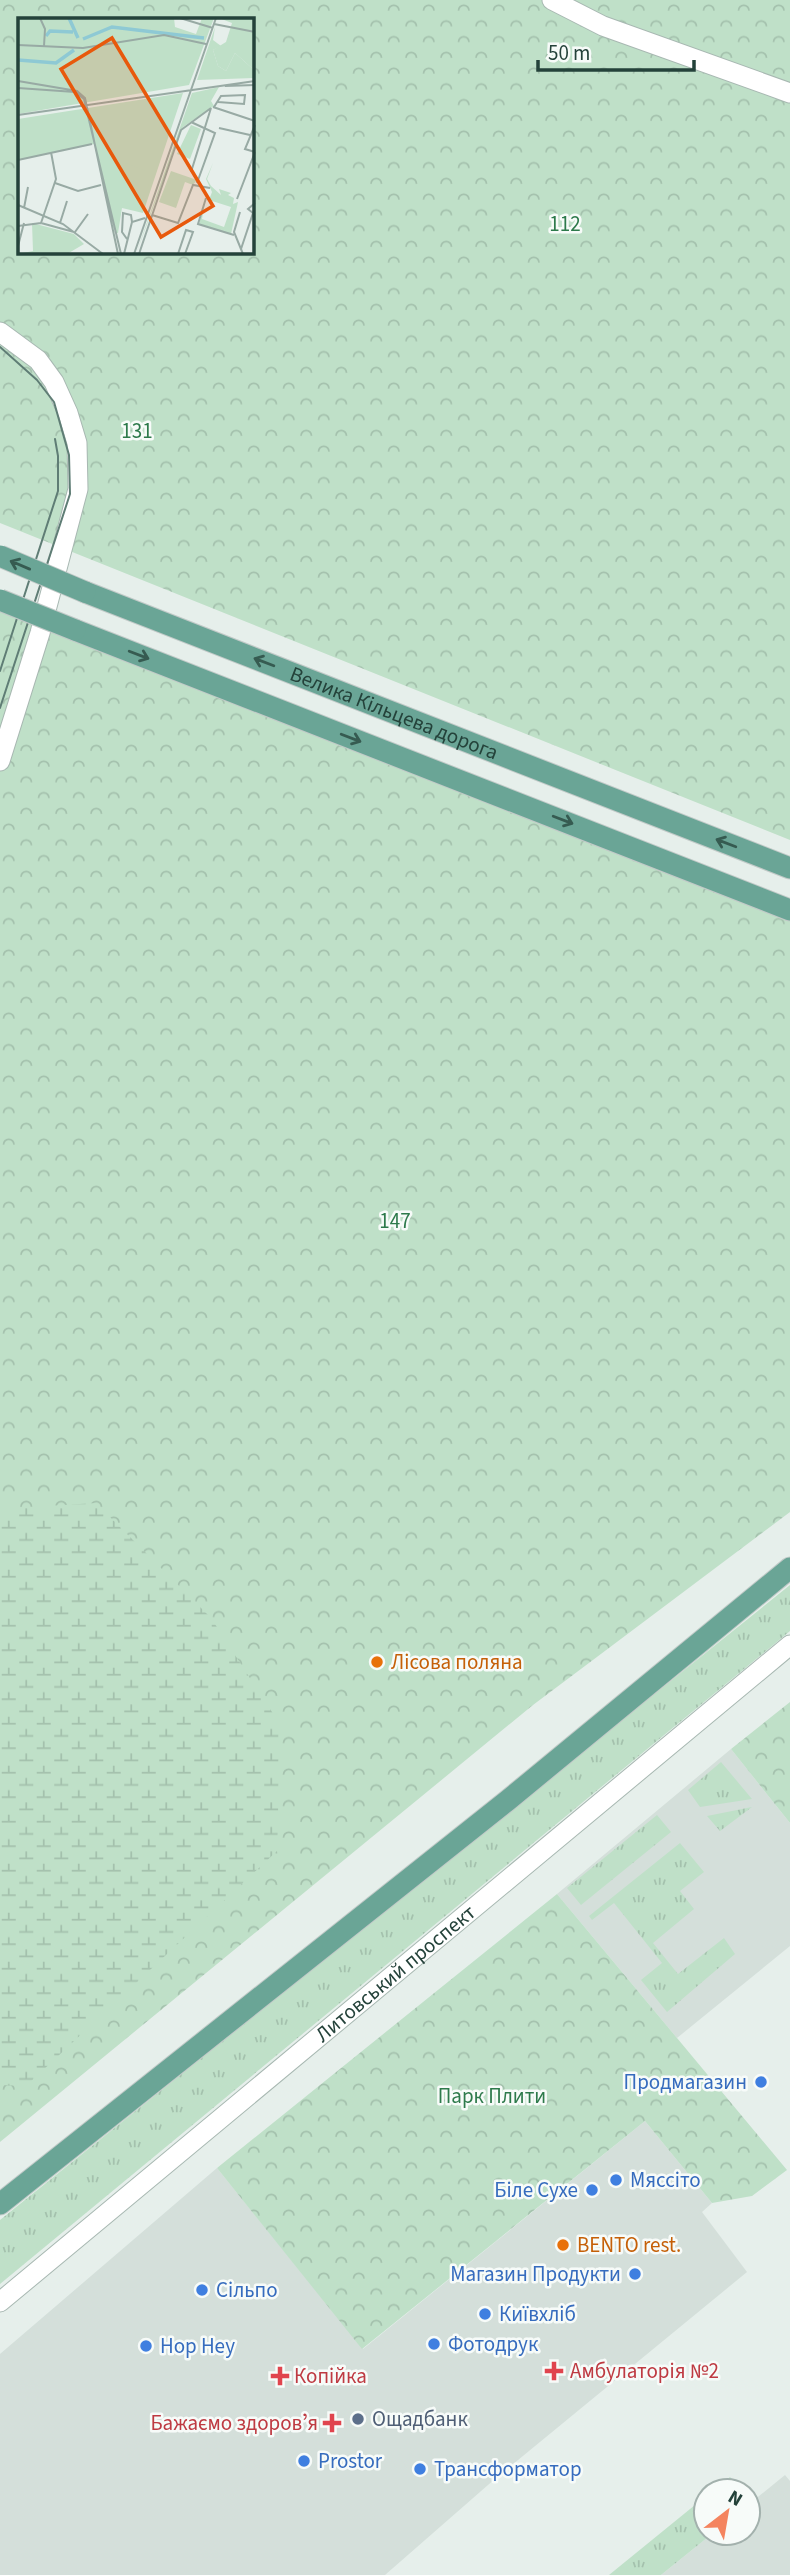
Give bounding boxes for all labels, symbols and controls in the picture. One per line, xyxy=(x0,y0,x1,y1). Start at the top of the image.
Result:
inset map xyxy=(18,18,254,254)
scale bar xyxy=(538,28,694,72)
text: 50 m xyxy=(548,38,590,68)
park label: 112 xyxy=(549,209,581,239)
park label: 131 xyxy=(121,416,153,446)
one-way arrow xyxy=(10,557,31,570)
one-way arrow xyxy=(128,649,149,662)
one-way arrow xyxy=(253,654,275,667)
street label: Велика Кільцева дорога xyxy=(286,659,503,767)
one-way arrow xyxy=(339,732,361,745)
one-way arrow xyxy=(551,815,573,828)
one-way arrow xyxy=(716,836,738,848)
park label: 147 xyxy=(379,1206,411,1236)
place label: Лісова поляна xyxy=(391,1647,523,1677)
marker: Лісова поляна xyxy=(369,1654,385,1670)
street label: Литовський проспект xyxy=(308,1897,482,2049)
place label: Продмагазин xyxy=(624,2067,747,2097)
marker: Продмагазин xyxy=(753,2074,769,2090)
park label: Парк Плити xyxy=(438,2081,546,2111)
place label: Мяссіто xyxy=(630,2165,701,2195)
marker: Мяссіто xyxy=(608,2172,624,2188)
place label: Біле Сухе xyxy=(494,2175,578,2205)
marker: Біле Сухе xyxy=(584,2182,600,2198)
place label: BENTO rest. xyxy=(577,2230,681,2260)
marker: BENTO rest. xyxy=(555,2237,571,2253)
place label: Магазин Продукти xyxy=(450,2259,621,2289)
marker: Магазин Продукти xyxy=(627,2266,643,2282)
place label: Сільпо xyxy=(216,2275,278,2305)
marker: Сільпо xyxy=(194,2282,210,2298)
place label: Київхліб xyxy=(499,2299,576,2329)
marker: Київхліб xyxy=(477,2306,493,2322)
place label: Фотодрук xyxy=(448,2329,539,2359)
place label: Hop Hey xyxy=(160,2331,235,2361)
marker: Фотодрук xyxy=(426,2336,442,2352)
marker: Hop Hey xyxy=(138,2338,154,2354)
place label: Амбулаторія №2 xyxy=(570,2356,719,2386)
place label: Копійка xyxy=(294,2361,367,2391)
marker: Амбулаторія №2 xyxy=(544,2361,564,2381)
marker: Копійка xyxy=(272,2368,288,2384)
place label: Ощадбанк xyxy=(372,2404,468,2434)
place label: Бажаємо здоровʼя xyxy=(150,2408,318,2438)
marker: Ощадбанк xyxy=(350,2411,366,2427)
marker: Бажаємо здоровʼя xyxy=(324,2415,340,2431)
place label: Prostor xyxy=(318,2446,383,2476)
marker: Prostor xyxy=(296,2453,312,2469)
place label: Трансформатор xyxy=(434,2454,582,2484)
marker: Трансформатор xyxy=(412,2461,428,2477)
north arrow xyxy=(692,2477,762,2547)
text: N xyxy=(723,2484,747,2514)

